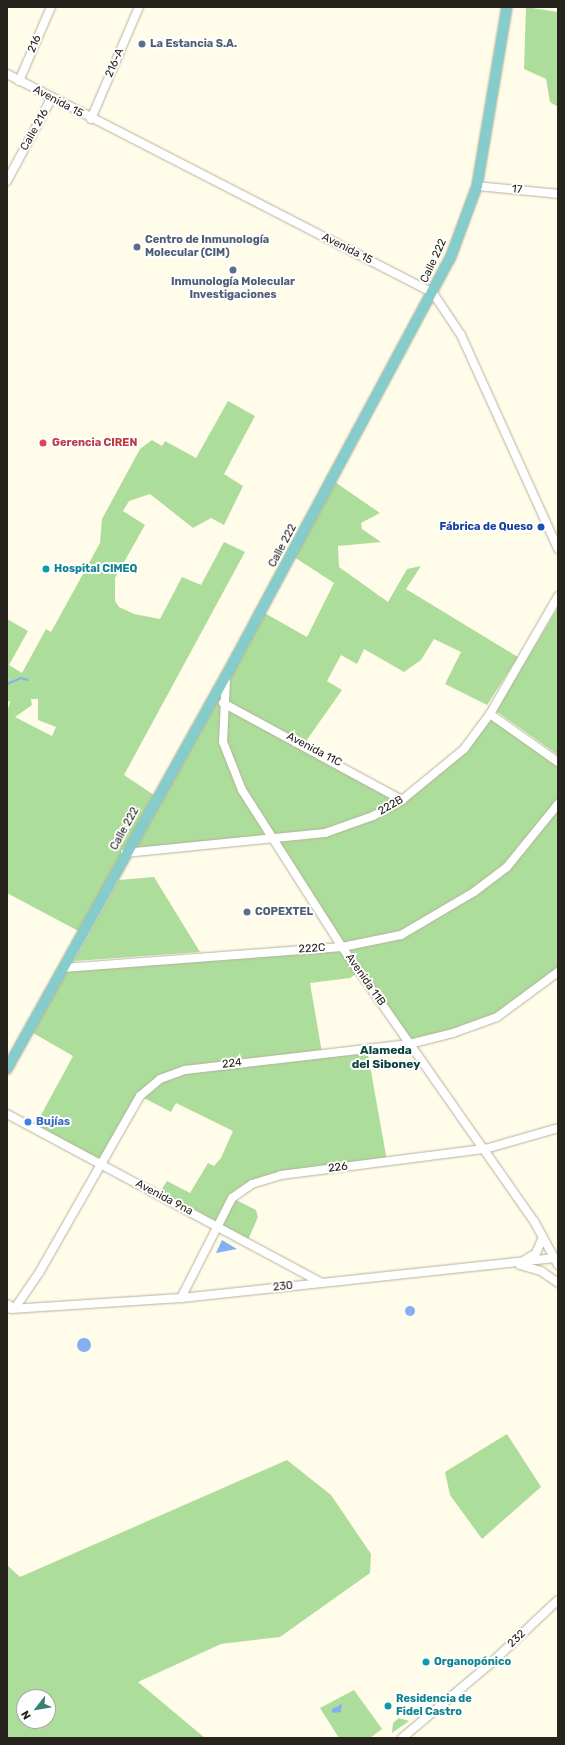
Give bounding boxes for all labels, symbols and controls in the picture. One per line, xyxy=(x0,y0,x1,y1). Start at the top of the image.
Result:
street label: 216 xyxy=(25,33,45,55)
place label: La Estancia S.A. xyxy=(150,37,237,51)
marker: La Estancia S.A. xyxy=(137,39,147,49)
street label: 216-A xyxy=(103,47,127,79)
street label: Avenida 15 xyxy=(31,83,85,121)
street label: Calle 216 xyxy=(18,107,52,153)
street label: 17 xyxy=(511,183,523,197)
street label: Avenida 15 xyxy=(320,231,374,267)
place label: Centro de Inmunología Molecular (CIM) xyxy=(145,234,269,260)
street label: Calle 222 xyxy=(418,237,450,285)
marker: Centro de Inmunología Molecular (CIM) xyxy=(132,242,142,252)
marker: Inmunología Molecular Investigaciones xyxy=(228,265,238,275)
place label: Inmunología Molecular Investigaciones xyxy=(171,276,295,302)
place label: Gerencia CIREN xyxy=(52,436,137,450)
marker: Gerencia CIREN xyxy=(37,437,49,449)
place label: Fábrica de Queso xyxy=(439,520,533,534)
street label: Calle 222 xyxy=(266,522,300,570)
marker: Fábrica de Queso xyxy=(536,522,546,532)
place label: Hospital CIMEQ xyxy=(54,562,137,576)
marker: Hospital CIMEQ xyxy=(41,564,51,574)
street label: Avenida 11C xyxy=(284,730,344,770)
street label: 222B xyxy=(376,794,406,818)
street label: Calle 222 xyxy=(108,805,142,853)
place label: COPEXTEL xyxy=(255,905,313,919)
marker: COPEXTEL xyxy=(242,907,252,917)
street label: 222C xyxy=(298,941,326,957)
street label: Avenida 11B xyxy=(342,951,388,1009)
district label: Alameda del Siboney xyxy=(352,1044,420,1072)
street label: 224 xyxy=(222,1056,242,1072)
place label: Bujías xyxy=(36,1115,70,1129)
marker: Bujías xyxy=(23,1117,33,1127)
street label: 226 xyxy=(327,1160,349,1176)
street label: Avenida 9na xyxy=(133,1177,195,1219)
street label: 230 xyxy=(272,1279,294,1295)
street label: 232 xyxy=(505,1627,529,1651)
place label: Organopónico xyxy=(434,1655,511,1669)
marker: Organopónico xyxy=(421,1657,431,1667)
north arrow xyxy=(16,1689,56,1729)
place label: Residencia de Fidel Castro xyxy=(396,1693,472,1719)
marker: Residencia de Fidel Castro xyxy=(383,1701,393,1711)
text: N xyxy=(19,1708,34,1722)

